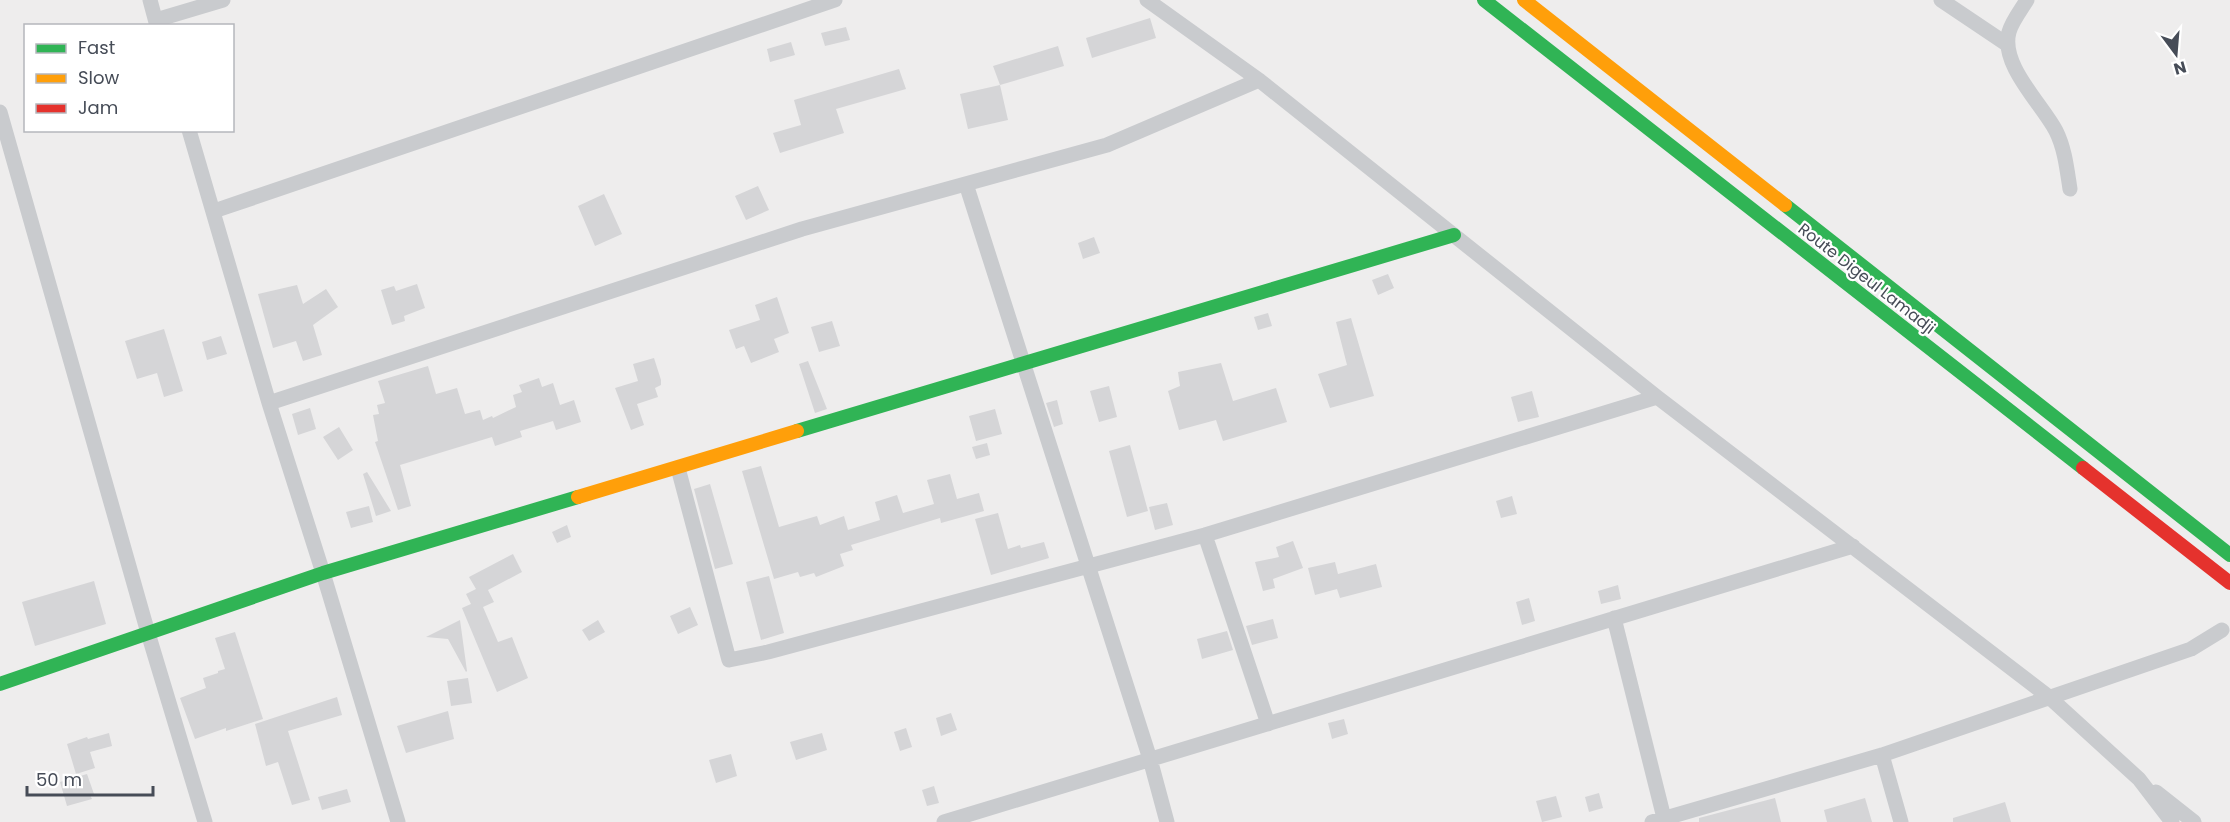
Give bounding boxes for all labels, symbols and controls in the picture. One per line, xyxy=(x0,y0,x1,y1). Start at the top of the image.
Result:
legend xyxy=(24,24,234,132)
north arrow xyxy=(2146,24,2206,84)
text: Fast xyxy=(78,35,115,60)
text: N xyxy=(2171,55,2189,81)
text: Slow xyxy=(78,65,120,90)
text: Jam xyxy=(78,95,118,120)
street label: Route Digeul Lamadji xyxy=(1793,217,1940,339)
scale bar xyxy=(27,759,153,797)
text: 50 m xyxy=(36,767,82,792)

